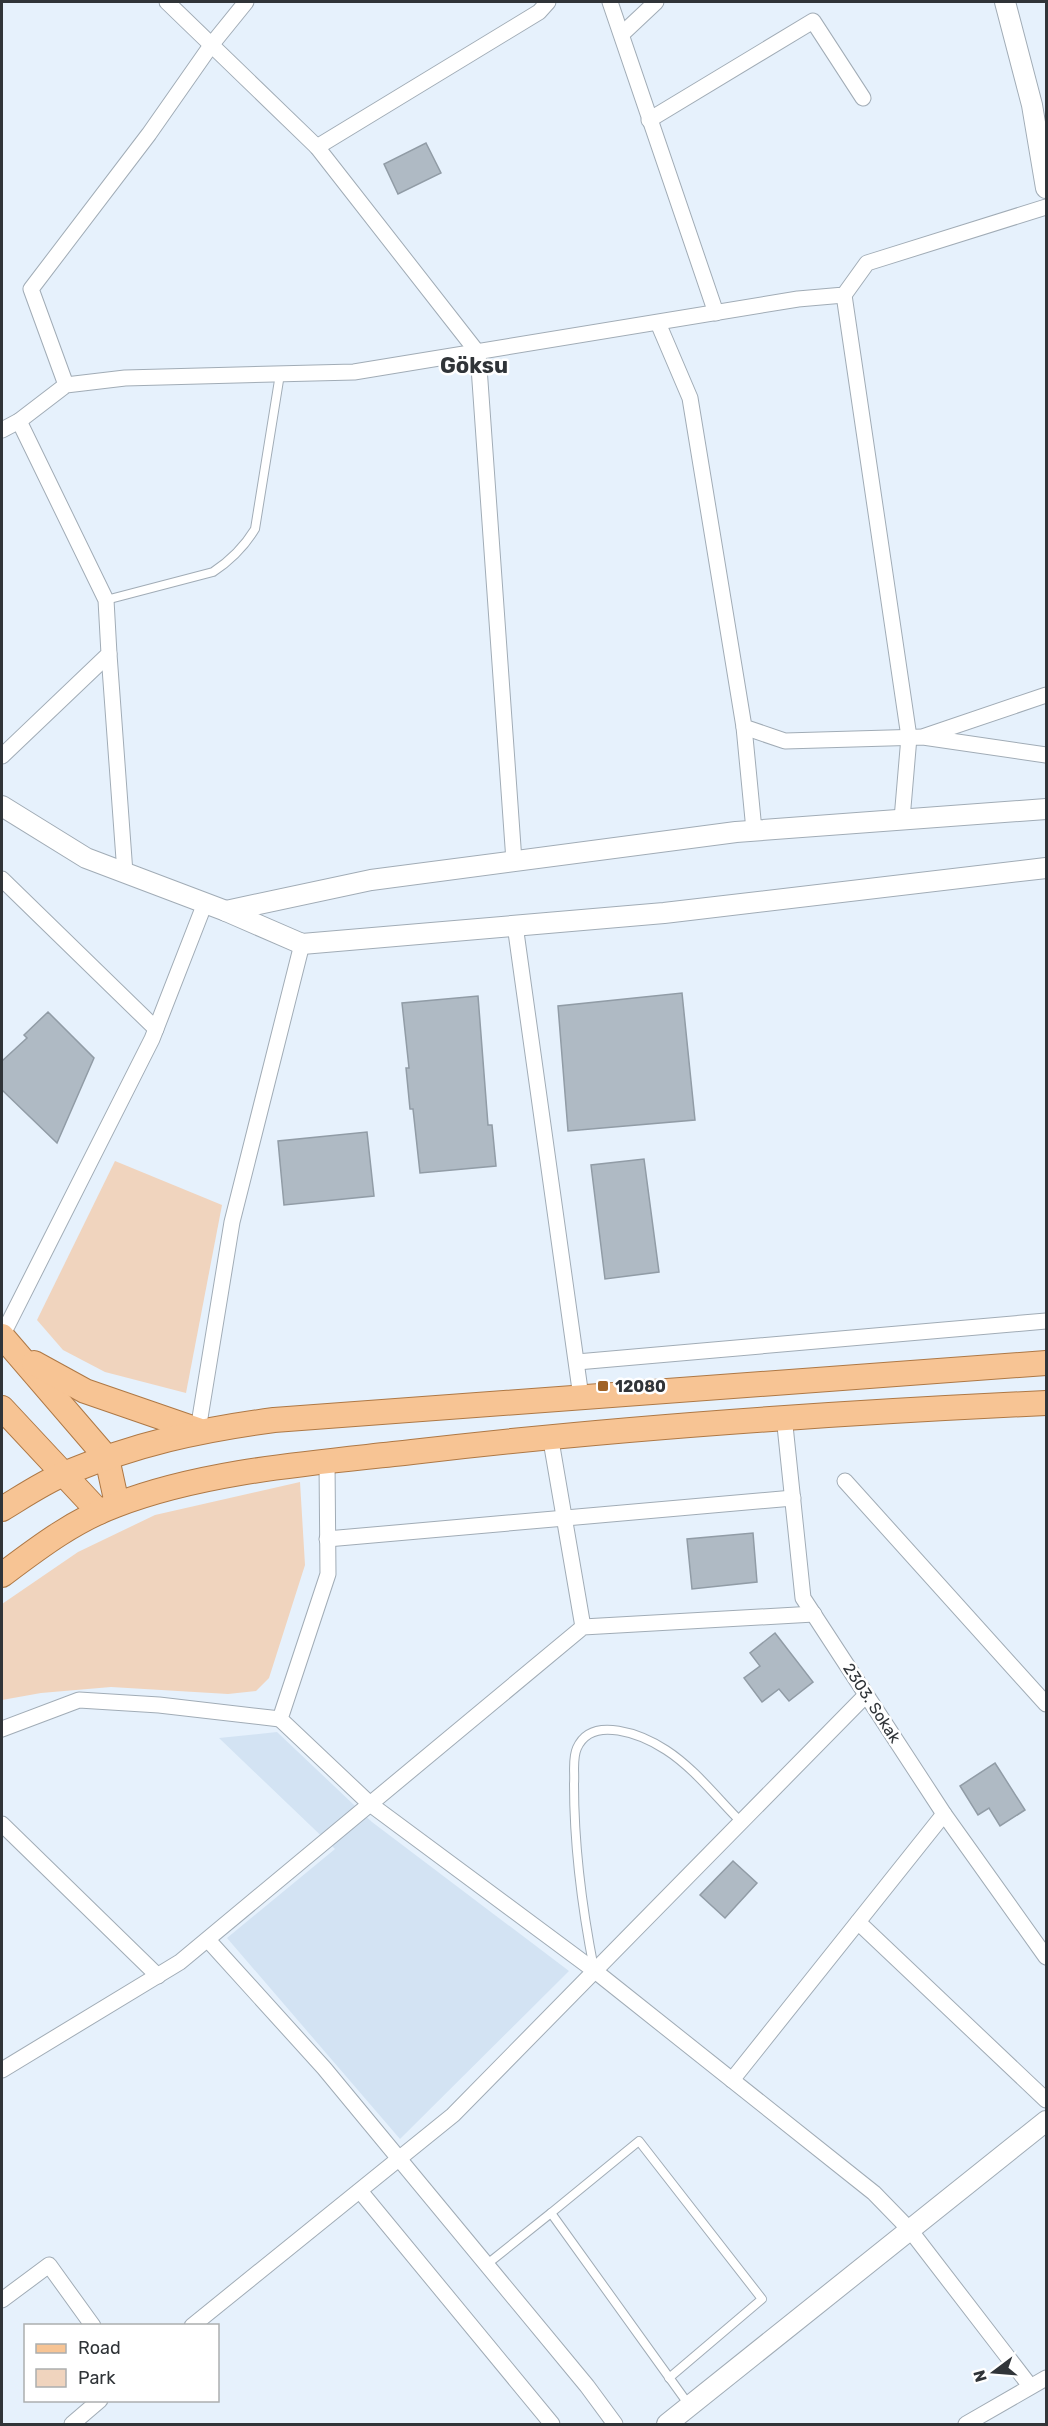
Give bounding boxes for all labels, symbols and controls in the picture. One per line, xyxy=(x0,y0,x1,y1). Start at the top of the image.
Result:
district label: Göksu xyxy=(440,352,508,379)
place label: 12080 xyxy=(615,1377,666,1396)
marker: 12080 xyxy=(596,1379,610,1393)
street label: 2303. Sokak xyxy=(839,1660,905,1747)
legend xyxy=(24,2324,219,2402)
text: Road xyxy=(78,2337,121,2359)
north arrow xyxy=(964,2342,1024,2402)
text: Park xyxy=(78,2367,116,2389)
text: N xyxy=(969,2368,991,2384)

